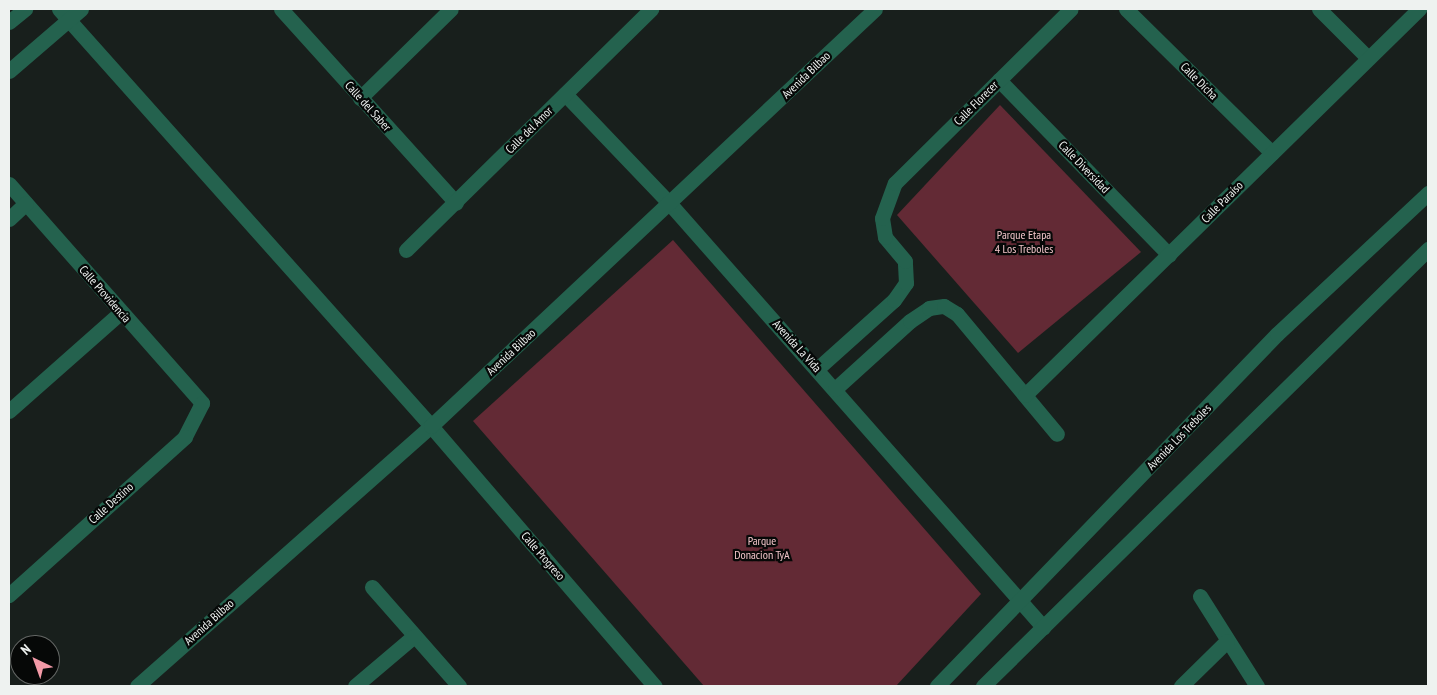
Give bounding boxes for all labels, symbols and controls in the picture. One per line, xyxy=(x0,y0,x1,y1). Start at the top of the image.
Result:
street label: Avenida Bilbao xyxy=(779,48,833,102)
street label: Calle Dicha xyxy=(1177,59,1221,103)
street label: Calle del Saber xyxy=(342,78,394,134)
street label: Calle Florecer xyxy=(951,78,1001,128)
street label: Calle del Amor xyxy=(502,103,556,157)
street label: Calle Diversidad xyxy=(1056,138,1112,196)
street label: Calle Paraíso xyxy=(1198,178,1246,226)
park label: Parque Etapa 4 Los Treboles xyxy=(995,228,1053,256)
street label: Calle Providencia xyxy=(76,262,134,326)
street label: Avenida La Vida xyxy=(770,317,824,375)
street label: Avenida Bilbao xyxy=(484,326,538,378)
street label: Avenida Los Treboles xyxy=(1144,401,1214,473)
street label: Calle Destino xyxy=(86,479,136,527)
street label: Calle Progreso xyxy=(518,529,568,583)
park label: Parque Donacion TyA xyxy=(734,534,790,562)
street label: Avenida Bilbao xyxy=(181,596,237,648)
north arrow xyxy=(10,635,60,685)
text: N xyxy=(17,640,34,659)

